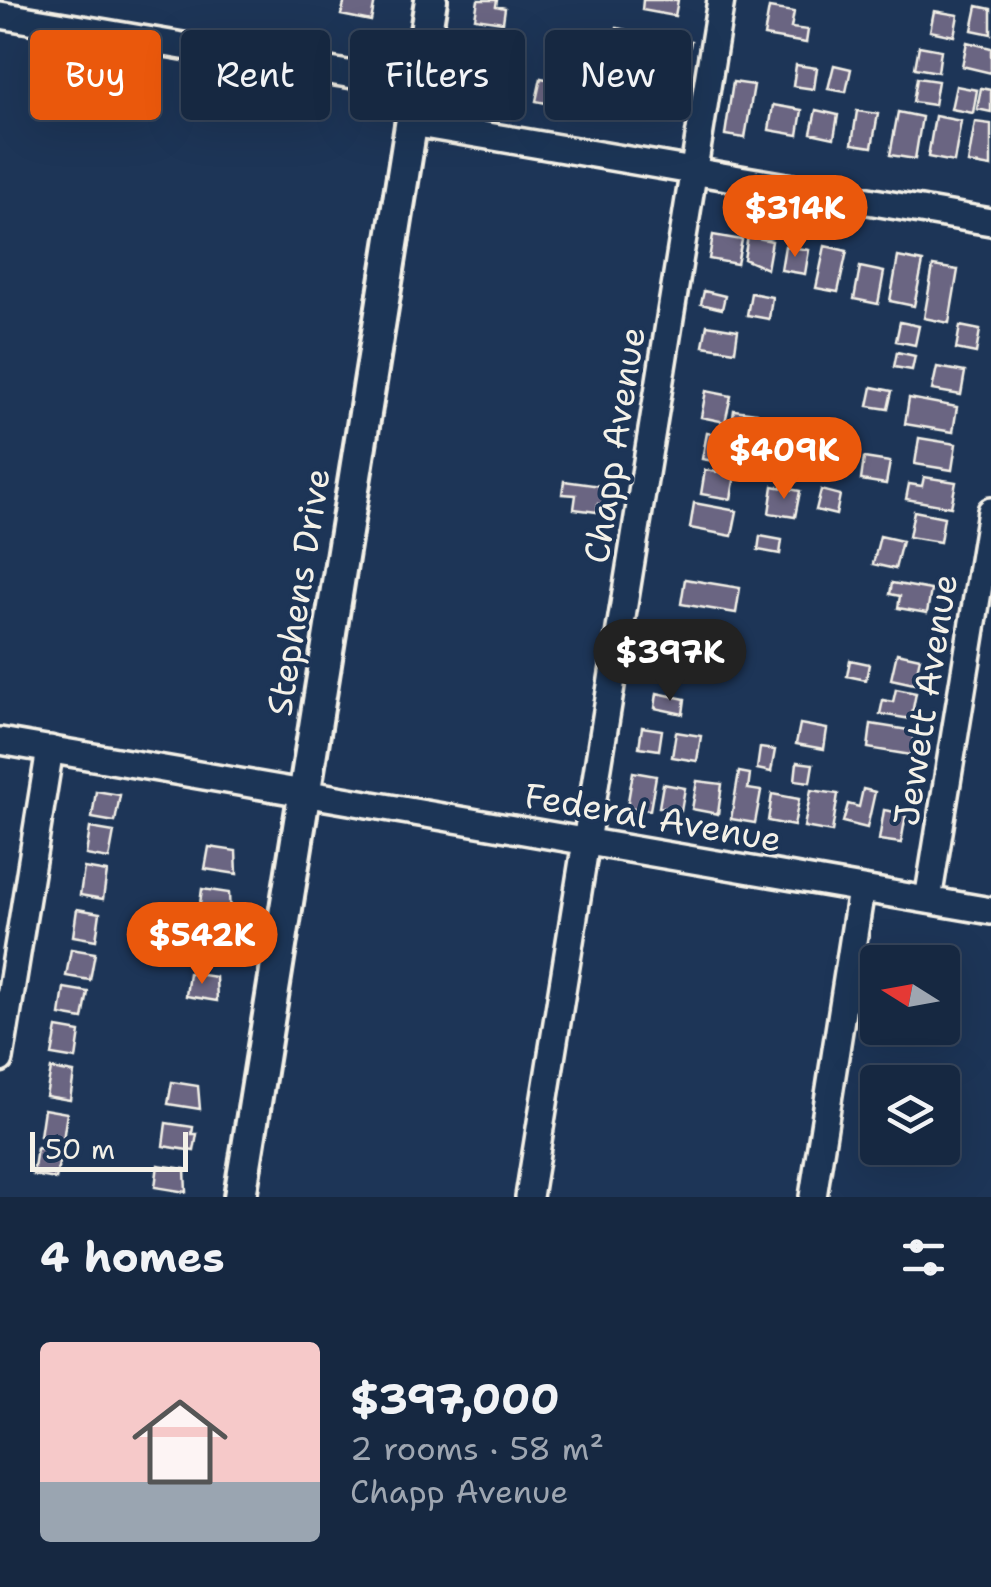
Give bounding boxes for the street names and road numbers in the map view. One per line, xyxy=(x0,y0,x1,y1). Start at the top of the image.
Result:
street label: Chapp Avenue xyxy=(572,323,656,567)
street label: Stephens Drive xyxy=(255,465,341,719)
street label: Jewett Avenue xyxy=(882,571,968,829)
street label: Federal Avenue xyxy=(521,771,785,863)

